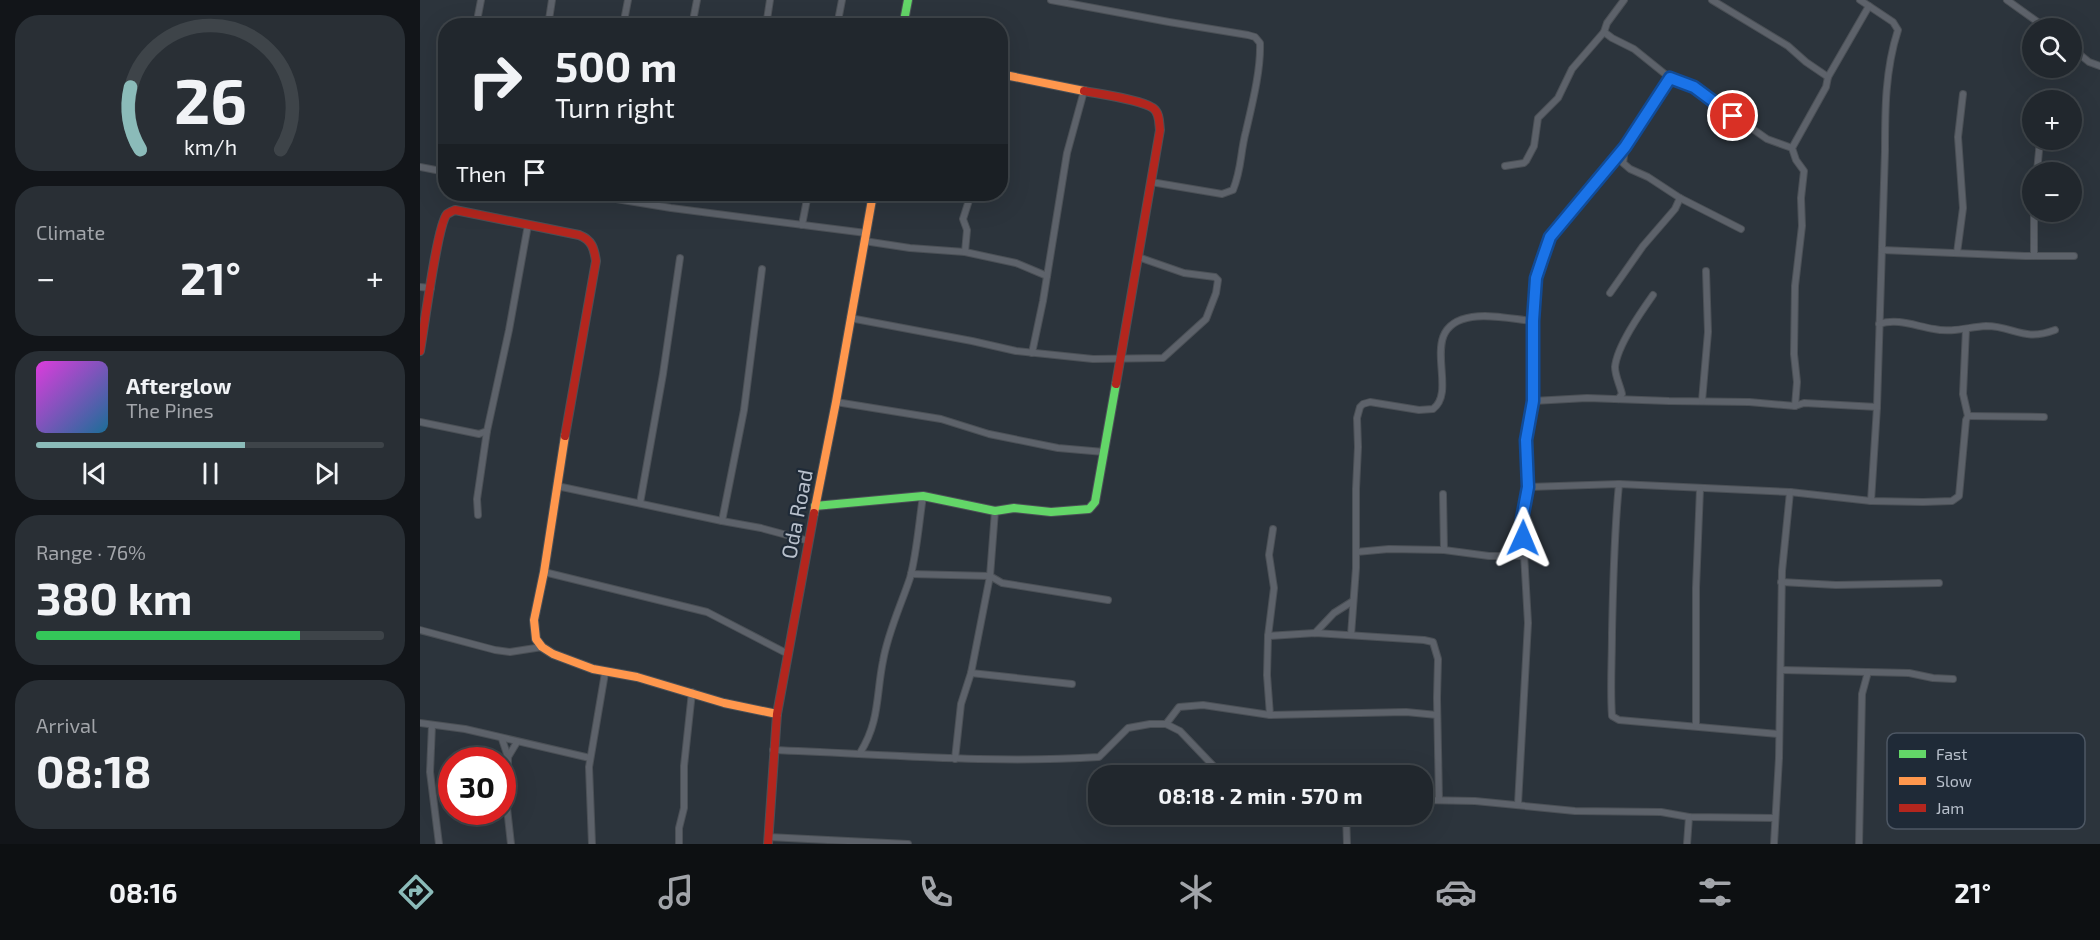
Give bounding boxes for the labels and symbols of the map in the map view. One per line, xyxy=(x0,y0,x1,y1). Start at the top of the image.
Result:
pin xyxy=(1707,90,1758,141)
street label: Oda Road xyxy=(775,467,817,561)
position arrow xyxy=(1491,506,1555,570)
legend xyxy=(1887,733,2085,829)
text: Fast xyxy=(1936,744,1967,763)
speed limit sign: 30 xyxy=(438,747,516,825)
text: Slow xyxy=(1936,771,1972,790)
text: Jam xyxy=(1936,798,1964,817)

